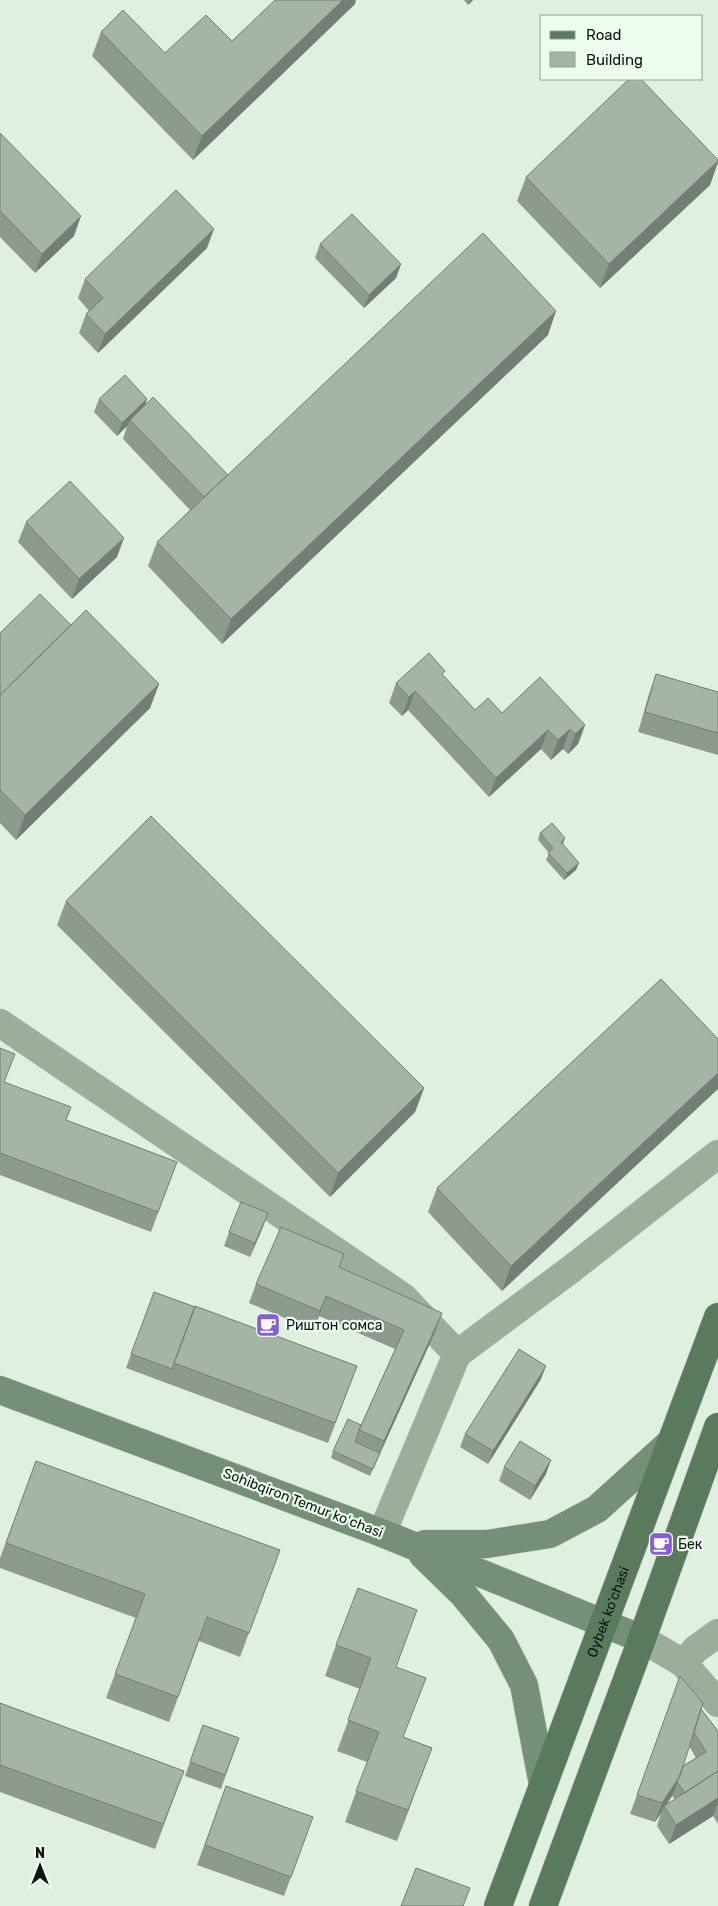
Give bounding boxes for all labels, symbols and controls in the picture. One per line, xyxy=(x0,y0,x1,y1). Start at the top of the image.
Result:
legend xyxy=(540,15,703,80)
text: Road xyxy=(586,26,622,44)
text: Building xyxy=(586,51,643,69)
cafe icon: Риштон сомса xyxy=(255,1312,281,1338)
place label: Риштон сомса xyxy=(286,1317,382,1334)
street label: Sohibqiron Temur koʻchasi xyxy=(221,1465,385,1541)
cafe icon: Бек xyxy=(648,1531,674,1557)
place label: Бек xyxy=(678,1536,703,1553)
street label: Oybek ko‘chasi xyxy=(583,1564,633,1660)
north arrow xyxy=(15,1841,65,1891)
text: N xyxy=(35,1845,45,1862)

